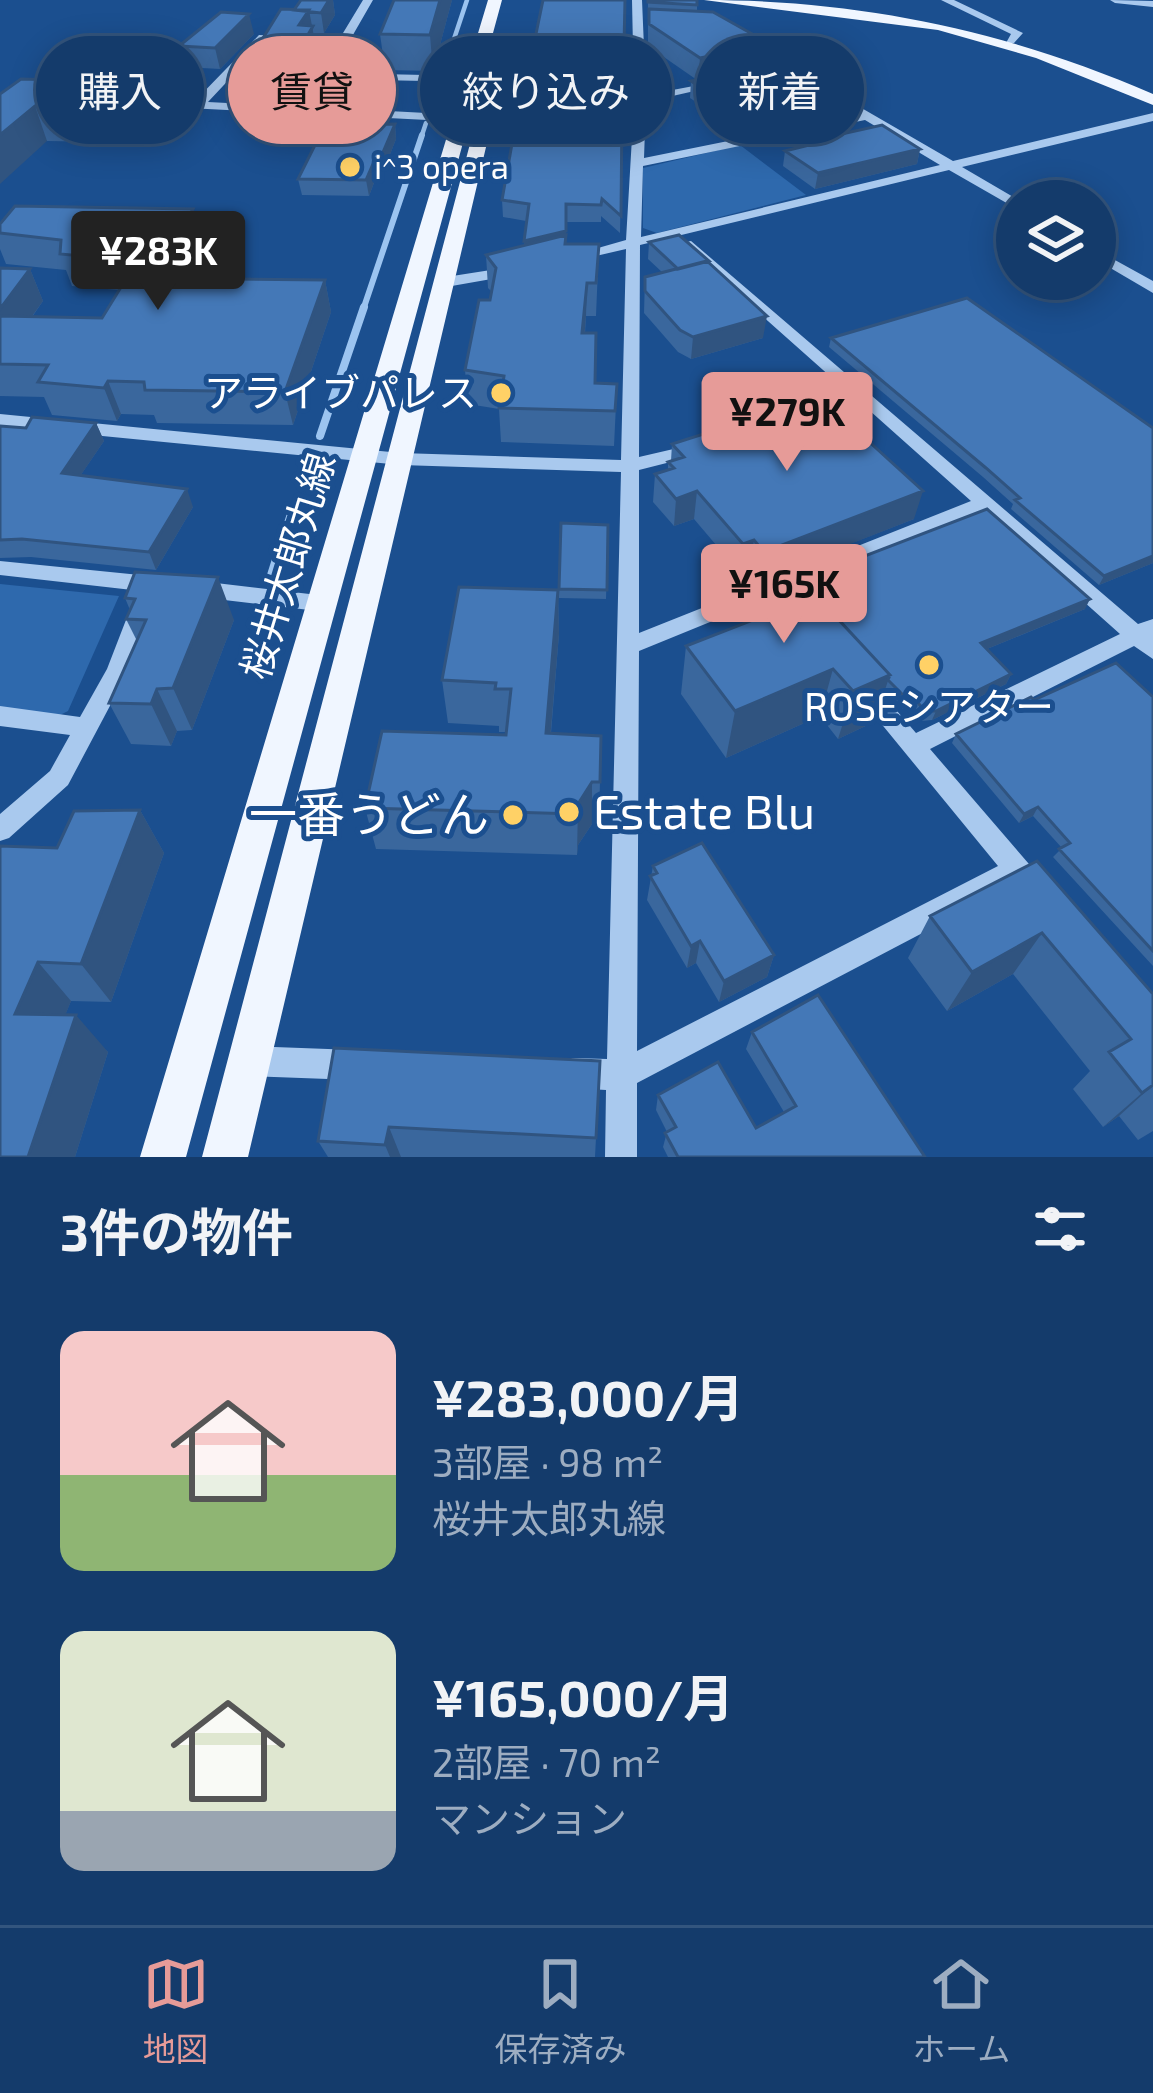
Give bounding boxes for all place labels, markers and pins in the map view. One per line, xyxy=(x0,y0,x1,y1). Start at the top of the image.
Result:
place label: i^3 opera xyxy=(374,146,509,186)
marker: i^3 opera xyxy=(337,154,363,180)
pin: ¥283K xyxy=(74,211,242,313)
place label: アライブパレス xyxy=(204,368,477,415)
pin: ¥279K xyxy=(703,372,871,474)
marker: アライブパレス xyxy=(488,380,514,406)
pin: ¥165K xyxy=(700,544,868,646)
marker: ROSEシアター xyxy=(916,652,942,678)
place label: ROSEシアター xyxy=(804,682,1054,729)
place label: Estate Blu xyxy=(593,781,815,839)
place label: 一番うどん xyxy=(249,784,489,842)
marker: Estate Blu xyxy=(556,799,582,825)
marker: 一番うどん xyxy=(500,802,526,828)

